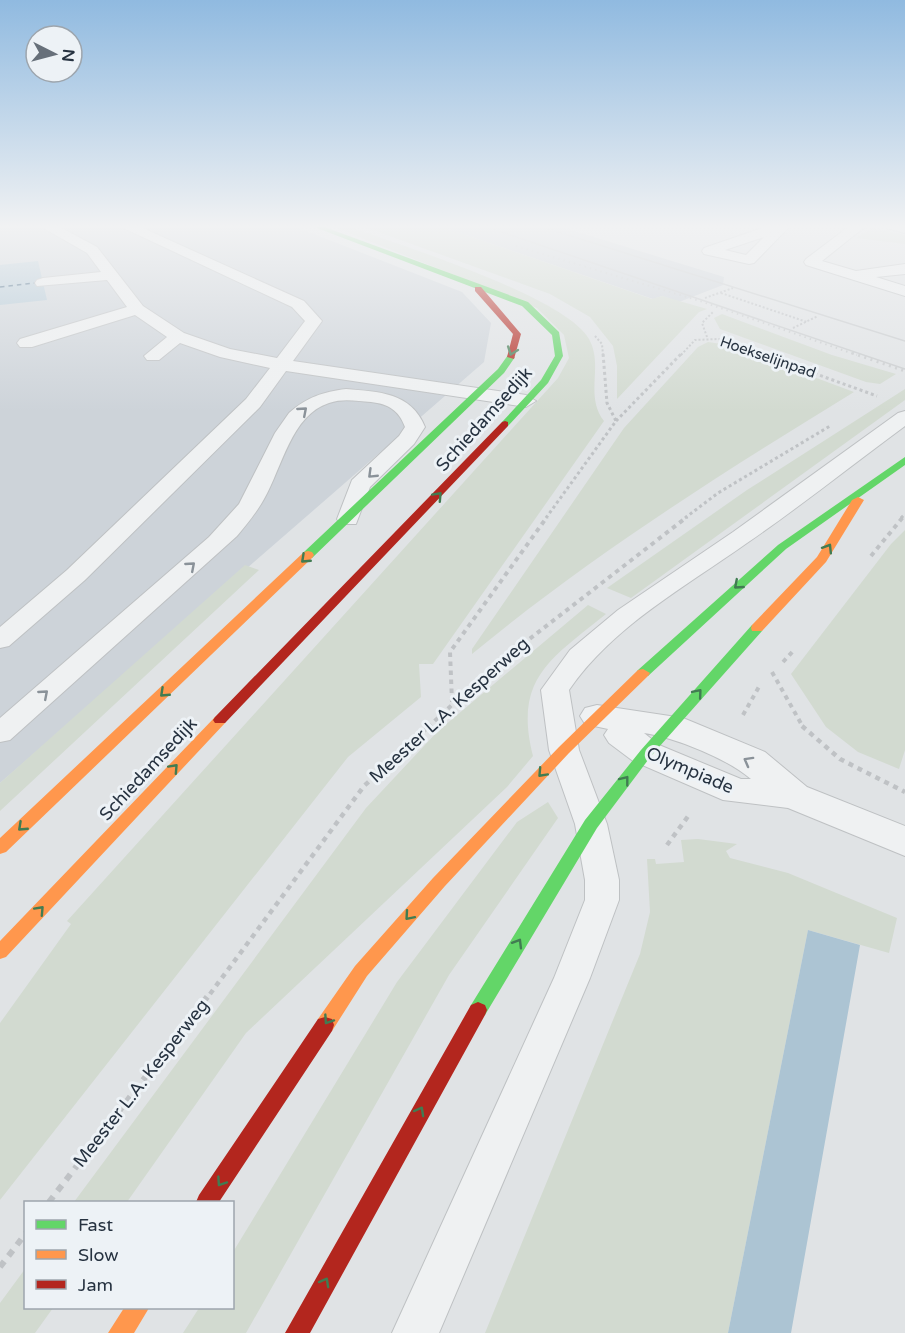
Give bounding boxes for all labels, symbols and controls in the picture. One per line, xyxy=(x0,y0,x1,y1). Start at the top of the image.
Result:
north arrow xyxy=(24,24,84,84)
text: N xyxy=(57,48,79,63)
street label: Hoekselijnpad xyxy=(718,332,818,382)
one-way arrow xyxy=(507,345,519,356)
street label: Schiedamsedijk xyxy=(431,362,537,476)
one-way arrow xyxy=(296,407,307,418)
one-way arrow xyxy=(369,467,379,478)
one-way arrow xyxy=(431,492,442,503)
one-way arrow xyxy=(821,544,833,554)
one-way arrow xyxy=(302,552,313,563)
one-way arrow xyxy=(184,562,195,573)
one-way arrow xyxy=(734,578,745,589)
street label: Meester L.A. Kesperweg xyxy=(365,632,533,788)
one-way arrow xyxy=(160,686,171,697)
one-way arrow xyxy=(691,689,702,700)
one-way arrow xyxy=(37,690,48,701)
street label: Schiedamsedijk xyxy=(94,713,202,825)
street label: Olympiade xyxy=(643,742,737,798)
one-way arrow xyxy=(744,757,754,768)
one-way arrow xyxy=(167,765,178,776)
one-way arrow xyxy=(538,766,549,776)
one-way arrow xyxy=(618,776,629,787)
one-way arrow xyxy=(18,820,29,831)
one-way arrow xyxy=(33,906,44,916)
one-way arrow xyxy=(405,909,416,920)
one-way arrow xyxy=(510,939,522,949)
street label: Meester L.A. Kesperweg xyxy=(68,994,214,1172)
one-way arrow xyxy=(325,1013,336,1024)
one-way arrow xyxy=(412,1107,424,1118)
one-way arrow xyxy=(216,1176,228,1186)
legend xyxy=(24,1201,234,1309)
text: Fast xyxy=(78,1214,113,1236)
text: Slow xyxy=(78,1244,119,1266)
text: Jam xyxy=(78,1274,113,1296)
one-way arrow xyxy=(318,1278,329,1288)

